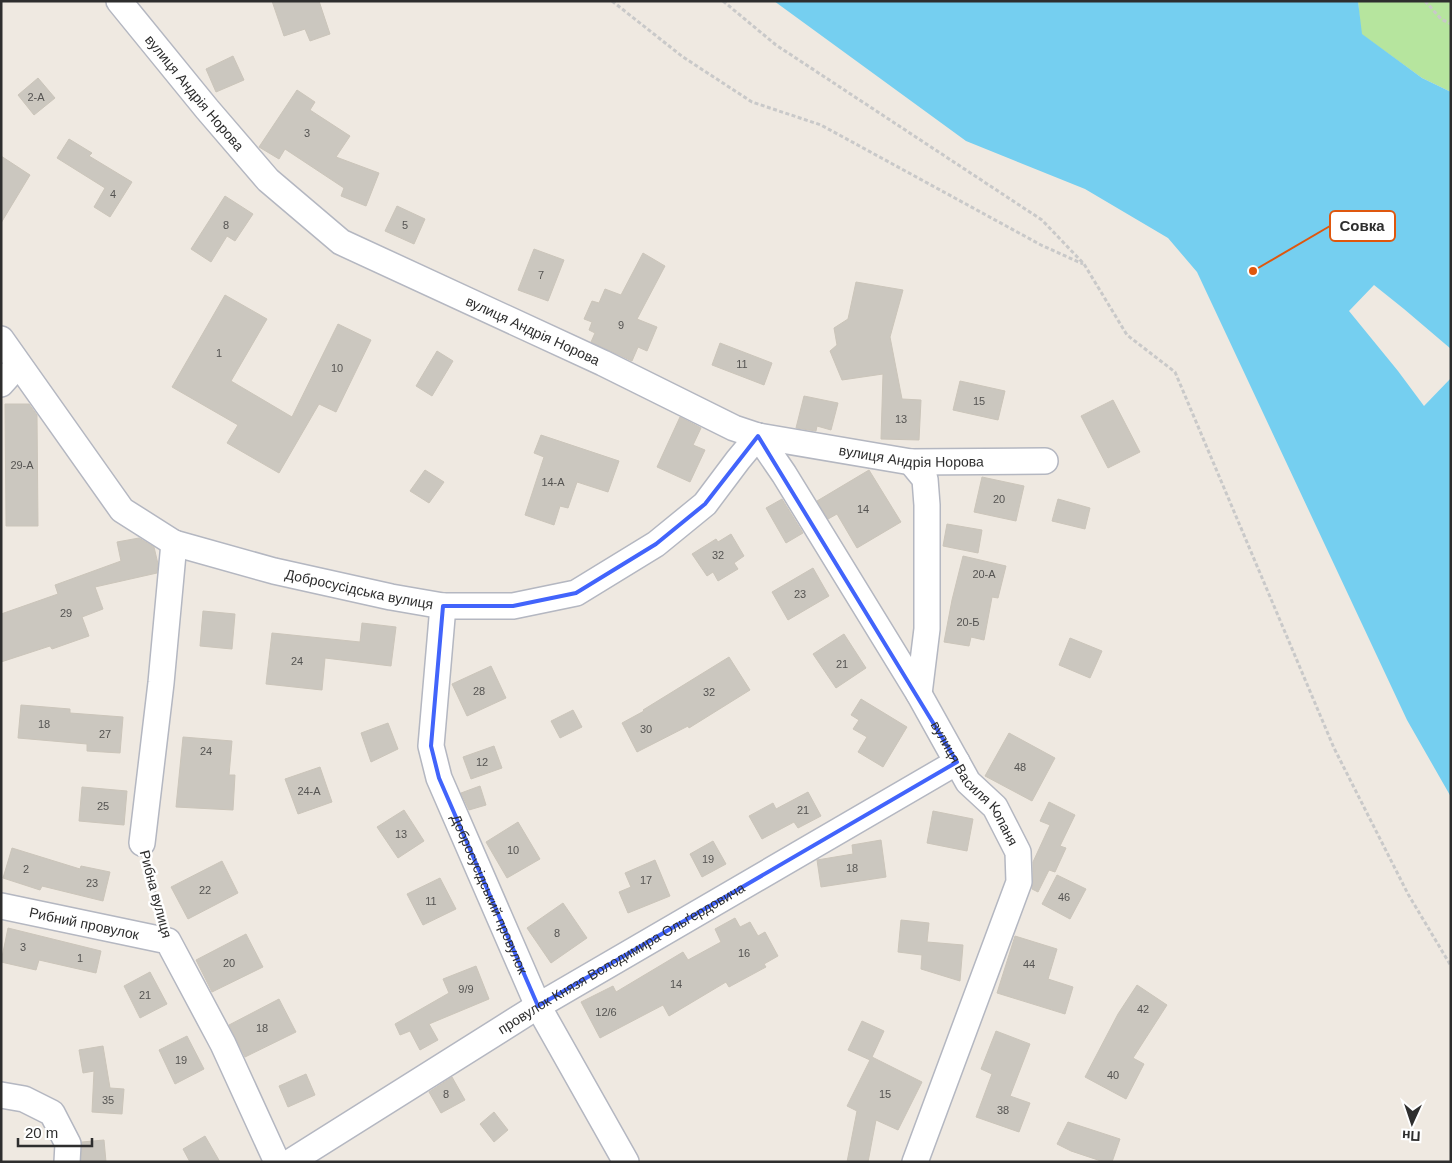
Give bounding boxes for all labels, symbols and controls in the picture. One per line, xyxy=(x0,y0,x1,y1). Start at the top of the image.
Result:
street label: вулиця Андрія Норова xyxy=(142,32,247,154)
house number: 2-А xyxy=(27,91,45,103)
house number: 3 xyxy=(304,127,310,139)
house number: 4 xyxy=(110,188,116,200)
callout: Совка xyxy=(1330,211,1395,241)
text: Совка xyxy=(1339,217,1385,234)
house number: 8 xyxy=(223,219,229,231)
house number: 5 xyxy=(402,219,408,231)
house number: 7 xyxy=(538,269,544,281)
street label: вулиця Андрія Норова xyxy=(463,293,602,368)
house number: 9 xyxy=(618,319,624,331)
house number: 1 xyxy=(216,347,222,359)
house number: 11 xyxy=(736,358,748,370)
house number: 10 xyxy=(331,362,343,374)
house number: 15 xyxy=(973,395,985,407)
house number: 13 xyxy=(895,413,907,425)
street label: вулиця Андрія Норова xyxy=(838,442,984,470)
house number: 29-А xyxy=(10,459,34,471)
house number: 14-А xyxy=(541,476,565,488)
house number: 20 xyxy=(993,493,1005,505)
house number: 14 xyxy=(857,503,869,515)
house number: 32 xyxy=(712,549,724,561)
street label: Добросусідська вулиця xyxy=(284,566,435,612)
house number: 20-А xyxy=(972,568,996,580)
house number: 23 xyxy=(794,588,806,600)
house number: 29 xyxy=(60,607,72,619)
house number: 20-Б xyxy=(956,616,980,628)
house number: 24 xyxy=(291,655,303,667)
house number: 21 xyxy=(836,658,848,670)
house number: 28 xyxy=(473,685,485,697)
house number: 32 xyxy=(703,686,715,698)
house number: 18 xyxy=(38,718,50,730)
street label: вулиця Василя Копаня xyxy=(928,718,1021,848)
house number: 30 xyxy=(640,723,652,735)
house number: 27 xyxy=(99,728,111,740)
house number: 24 xyxy=(200,745,212,757)
house number: 12 xyxy=(476,756,488,768)
house number: 48 xyxy=(1014,761,1026,773)
house number: 24-А xyxy=(297,785,321,797)
house number: 25 xyxy=(97,800,109,812)
house number: 21 xyxy=(797,804,809,816)
street label: Добросусідський провулок xyxy=(448,812,531,977)
house number: 13 xyxy=(395,828,407,840)
house number: 10 xyxy=(507,844,519,856)
street label: Рибна вулиця xyxy=(137,848,175,940)
house number: 19 xyxy=(702,853,714,865)
house number: 18 xyxy=(846,862,858,874)
house number: 2 xyxy=(23,863,29,875)
house number: 17 xyxy=(640,874,652,886)
house number: 23 xyxy=(86,877,98,889)
street label: провулок Князя Володимира Ольґердовича xyxy=(495,879,748,1037)
house number: 22 xyxy=(199,884,211,896)
house number: 46 xyxy=(1058,891,1070,903)
house number: 11 xyxy=(425,895,437,907)
street label: Рибний провулок xyxy=(28,904,141,943)
house number: 8 xyxy=(554,927,560,939)
house number: 3 xyxy=(20,941,26,953)
house number: 16 xyxy=(738,947,750,959)
house number: 1 xyxy=(77,952,83,964)
house number: 20 xyxy=(223,957,235,969)
house number: 44 xyxy=(1023,958,1035,970)
house number: 14 xyxy=(670,978,682,990)
house number: 9/9 xyxy=(458,983,474,995)
house number: 21 xyxy=(139,989,151,1001)
house number: 42 xyxy=(1137,1003,1149,1015)
house number: 12/6 xyxy=(595,1006,617,1018)
house number: 18 xyxy=(256,1022,268,1034)
house number: 19 xyxy=(175,1054,187,1066)
house number: 40 xyxy=(1107,1069,1119,1081)
house number: 8 xyxy=(443,1088,449,1100)
house number: 15 xyxy=(879,1088,891,1100)
house number: 35 xyxy=(102,1094,114,1106)
north arrow xyxy=(1387,1098,1437,1148)
house number: 38 xyxy=(997,1104,1009,1116)
scale bar xyxy=(18,1116,91,1148)
text: 20 m xyxy=(25,1124,58,1141)
text: Пн xyxy=(1402,1128,1421,1144)

